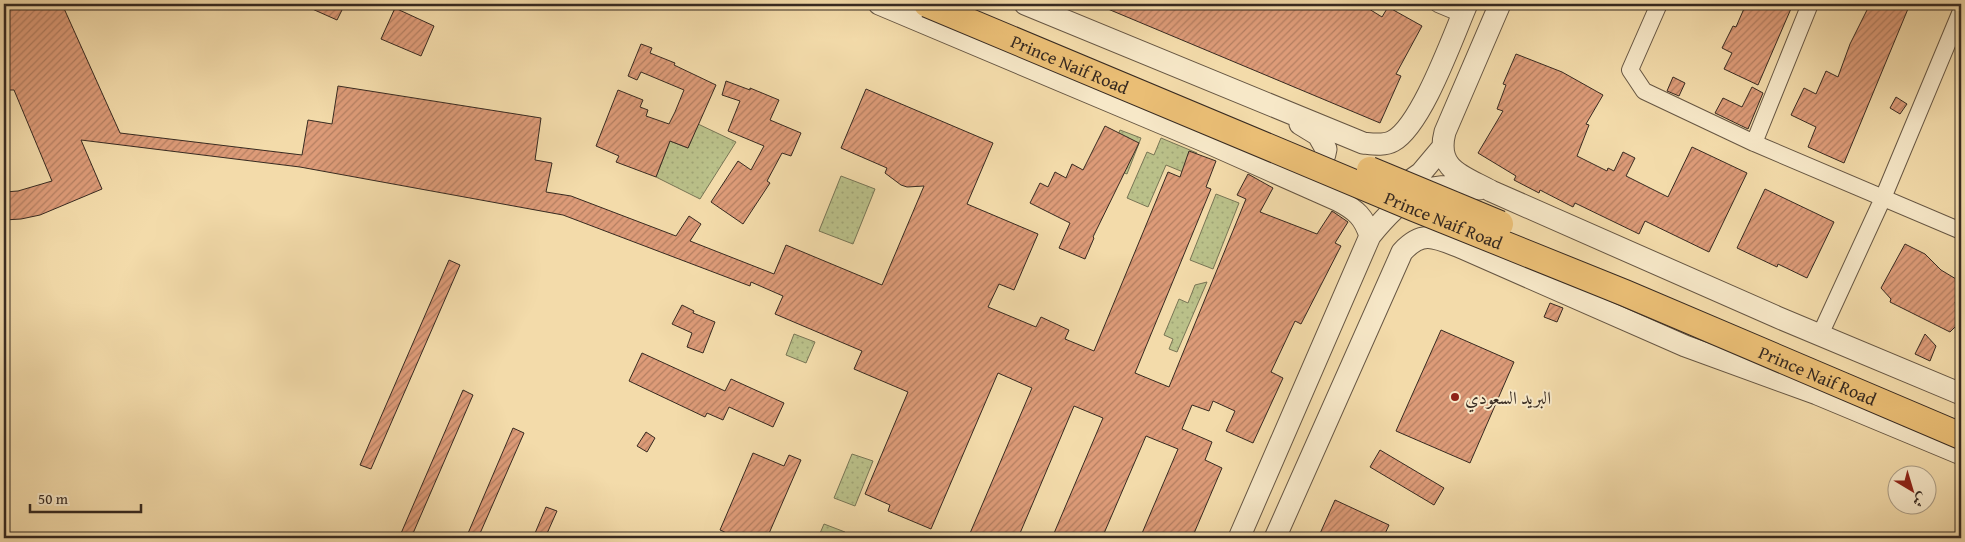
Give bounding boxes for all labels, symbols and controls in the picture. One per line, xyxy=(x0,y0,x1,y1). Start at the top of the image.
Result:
street label: Prince Naif Road xyxy=(1007,27,1133,101)
street label: Prince Naif Road xyxy=(1380,184,1507,256)
street label: Prince Naif Road xyxy=(1755,338,1881,412)
place label: البريد السعودي xyxy=(1465,384,1551,413)
marker: البريد السعودي xyxy=(1449,391,1461,403)
north arrow xyxy=(1888,464,1938,514)
scale bar xyxy=(30,482,141,514)
text: 50 m xyxy=(38,488,69,509)
text: ش xyxy=(1908,488,1932,512)

